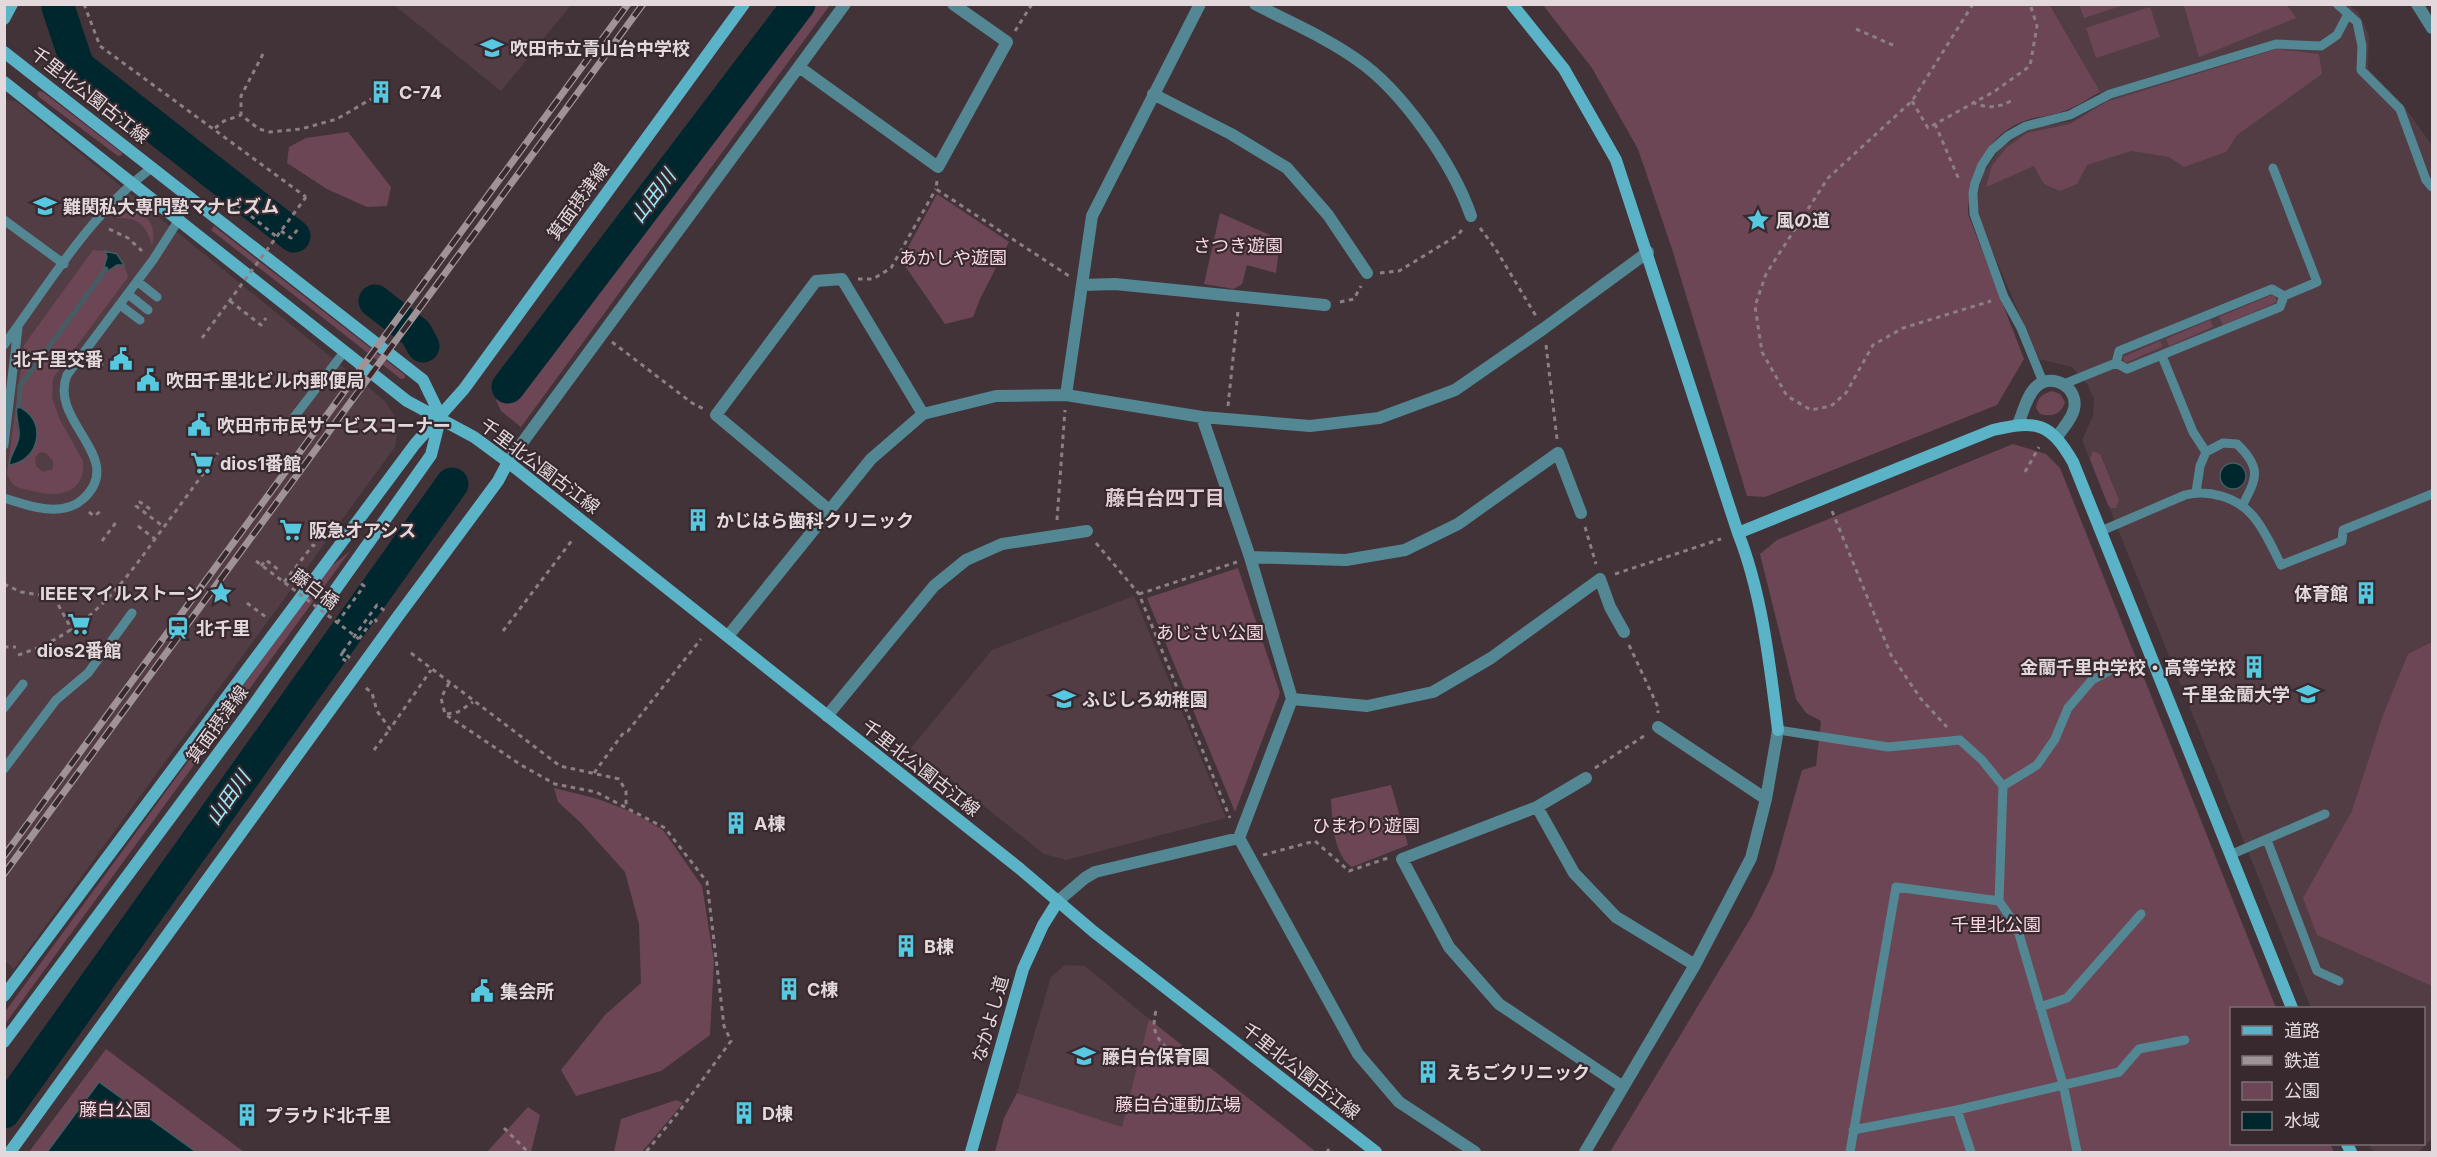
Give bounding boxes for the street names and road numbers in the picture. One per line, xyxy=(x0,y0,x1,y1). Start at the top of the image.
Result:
street label: 千里北公園古江線 xyxy=(27,42,153,148)
street label: 箕面摂津線 xyxy=(543,158,613,244)
street label: 千里北公園古江線 xyxy=(476,414,604,518)
street label: 藤白橋 xyxy=(287,564,343,614)
street label: 箕面摂津線 xyxy=(182,681,252,767)
street label: 千里北公園古江線 xyxy=(858,715,984,821)
street label: なかよし道 xyxy=(968,973,1012,1065)
street label: 千里北公園古江線 xyxy=(1238,1018,1364,1124)

